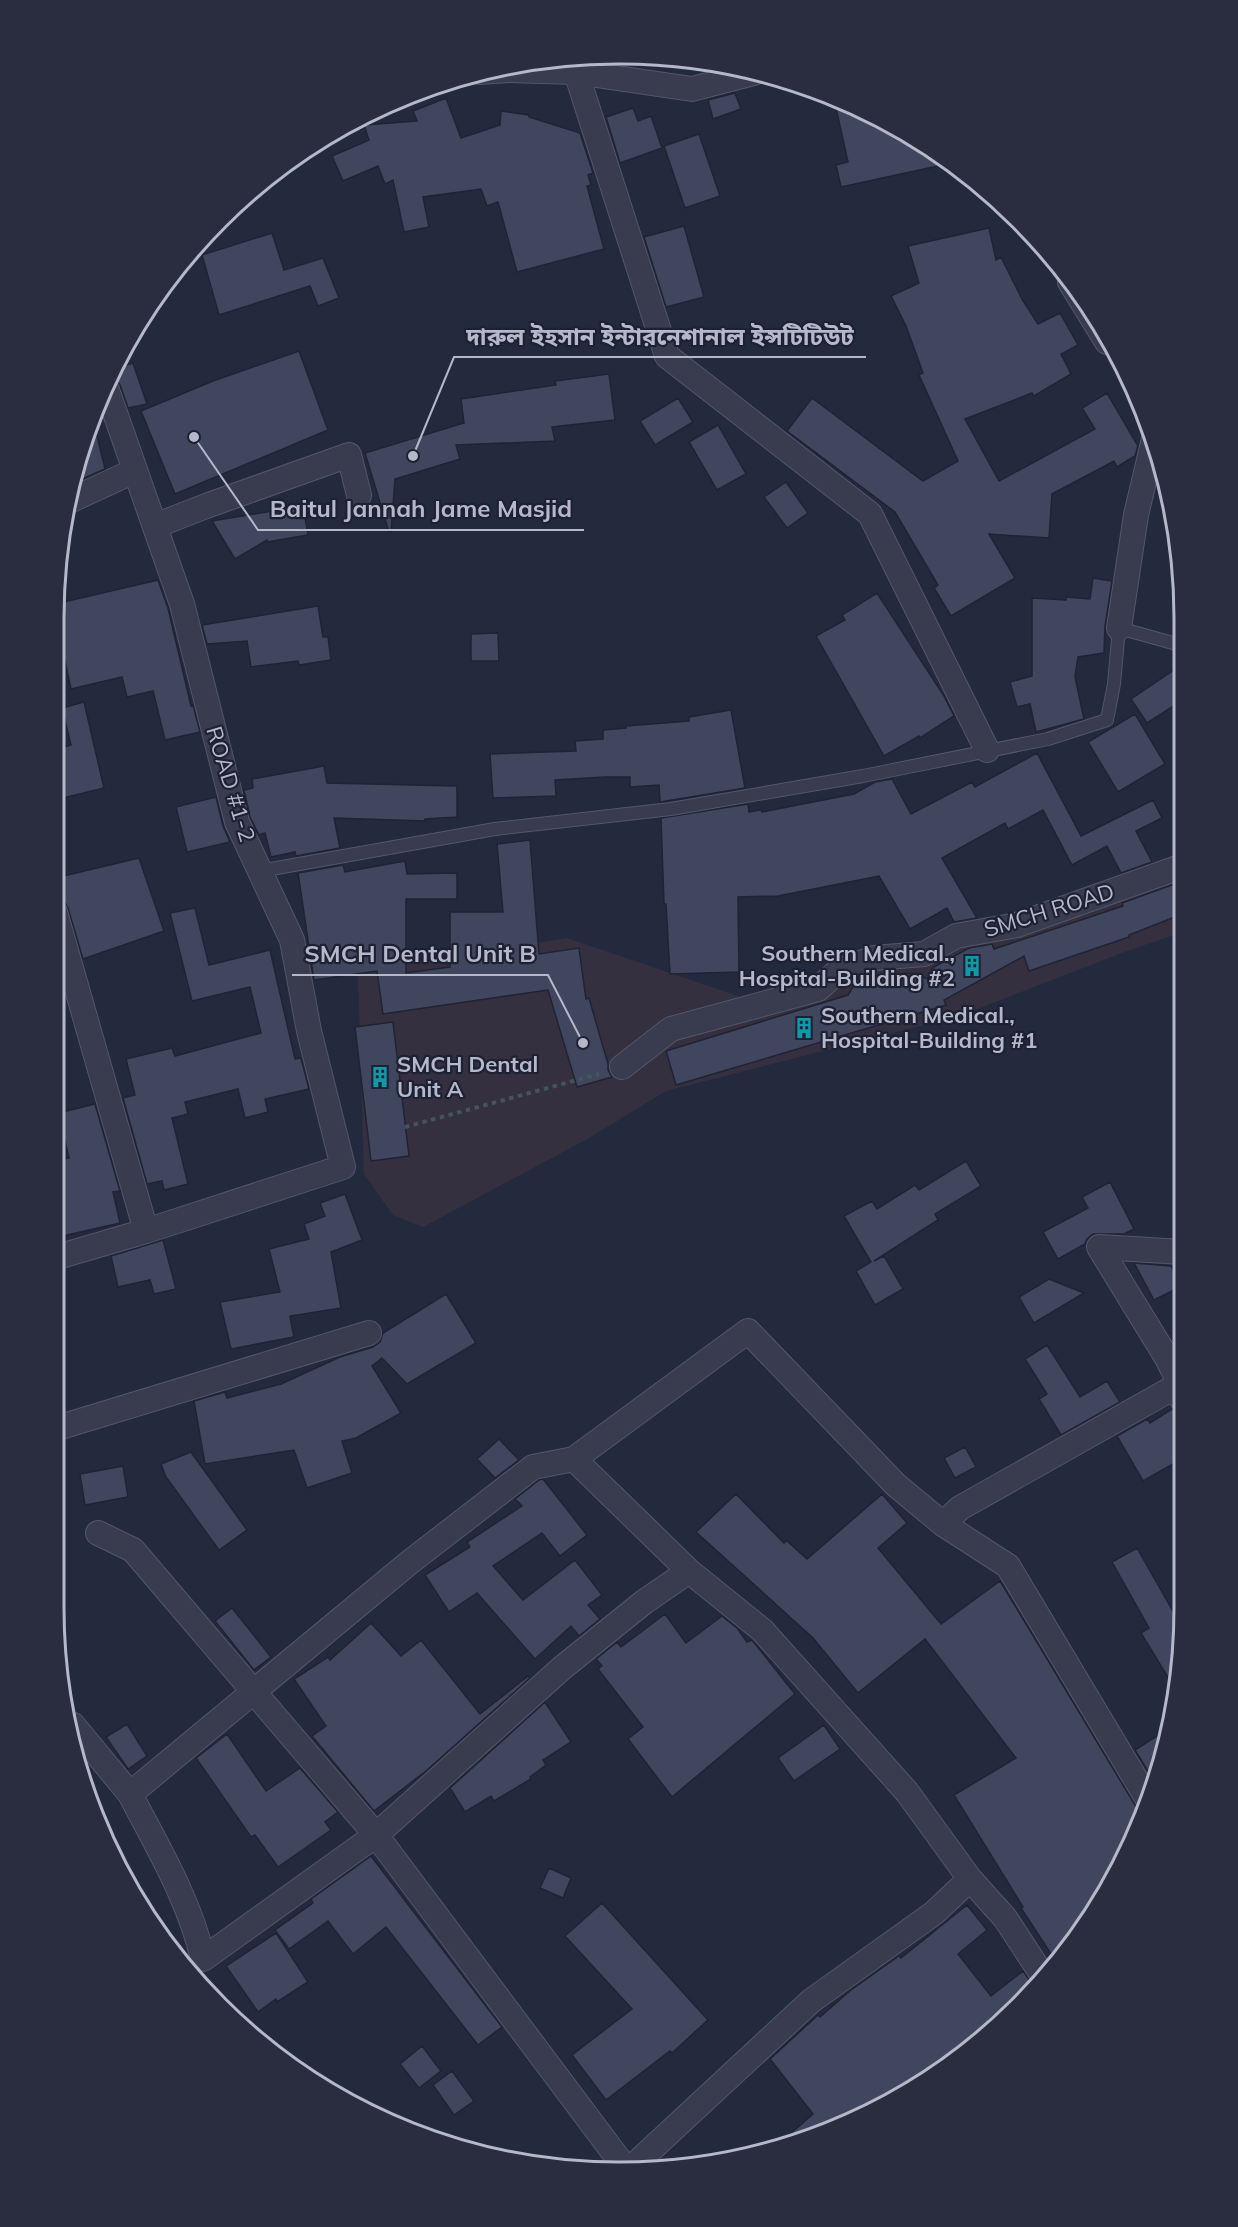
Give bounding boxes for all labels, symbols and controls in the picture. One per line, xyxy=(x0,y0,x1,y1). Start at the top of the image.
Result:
callout: দারুল ইহসান ইন্টারনেশানাল ইন্সটিটিউট xyxy=(454,315,866,357)
text: দারুল ইহসান ইন্টারনেশানাল ইন্সটিটিউট xyxy=(465,321,854,351)
callout: Baitul Jannah Jame Masjid xyxy=(258,488,584,530)
text: Baitul Jannah Jame Masjid xyxy=(270,493,572,523)
street label: ROAD #1-2 xyxy=(200,723,262,845)
street label: SMCH ROAD xyxy=(981,877,1117,943)
callout: SMCH Dental Unit B xyxy=(292,933,548,975)
text: SMCH Dental Unit B xyxy=(304,938,536,968)
place label: Southern Medical., Hospital-Building #2 xyxy=(739,939,955,992)
building icon: Southern Medical., Hospital-Building #2 xyxy=(960,954,984,978)
place label: Southern Medical., Hospital-Building #1 xyxy=(821,1001,1037,1054)
building icon: Southern Medical., Hospital-Building #1 xyxy=(792,1016,816,1040)
place label: SMCH Dental Unit A xyxy=(397,1050,538,1103)
building icon: SMCH Dental Unit A xyxy=(368,1065,392,1089)

